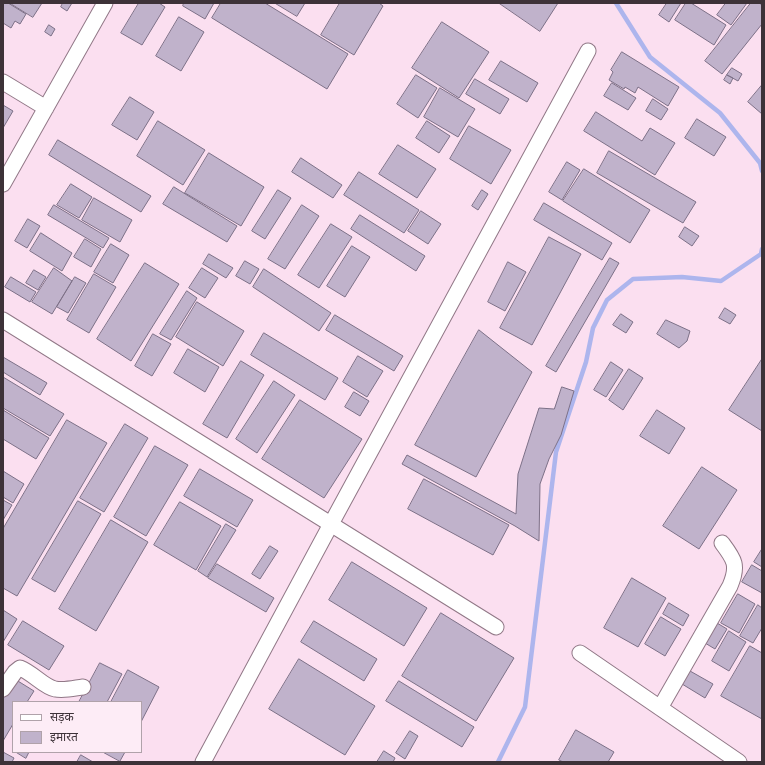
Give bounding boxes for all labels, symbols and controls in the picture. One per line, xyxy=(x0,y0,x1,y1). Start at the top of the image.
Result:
legend xyxy=(12,701,142,753)
text: सड़क xyxy=(50,709,74,724)
text: इमारत xyxy=(50,729,78,744)

